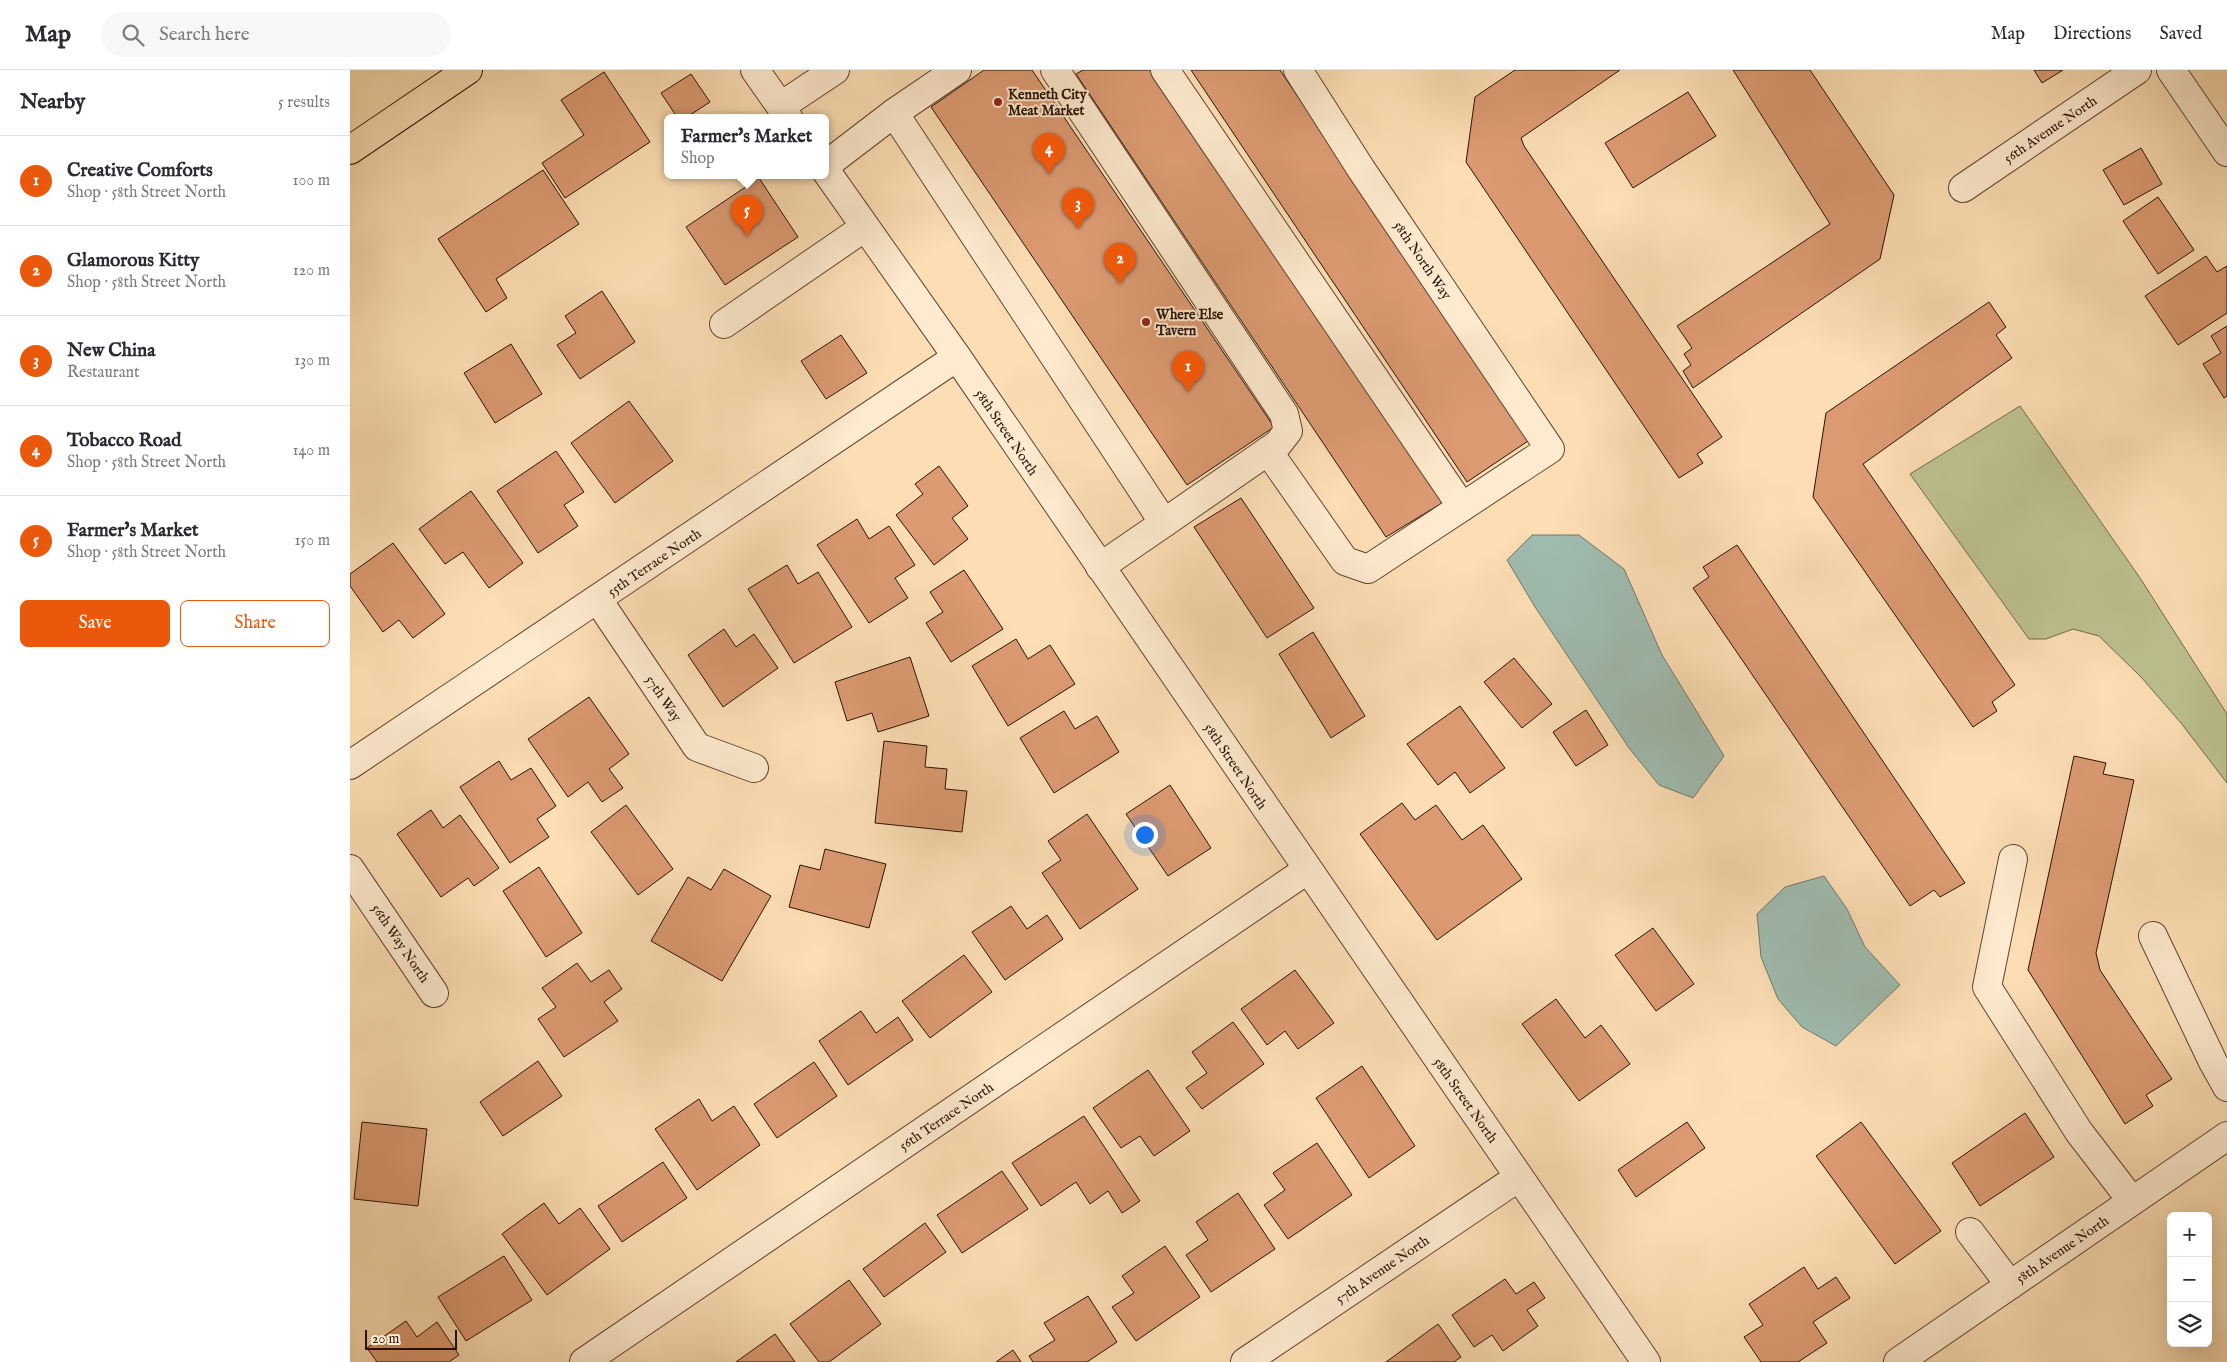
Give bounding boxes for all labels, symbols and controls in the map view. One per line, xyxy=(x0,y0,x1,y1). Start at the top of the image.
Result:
search box xyxy=(101,12,451,57)
text: Map xyxy=(25,19,71,50)
icon: search xyxy=(119,21,147,49)
text: Search here xyxy=(159,23,250,47)
text: Map xyxy=(1991,23,2025,46)
text: Directions xyxy=(2053,23,2131,46)
text: Saved xyxy=(2159,23,2202,46)
place label: Kenneth City Meat Market xyxy=(1008,86,1088,120)
text: Nearby xyxy=(20,89,85,116)
street label: 56th Avenue North xyxy=(2000,92,2101,168)
text: 5 results xyxy=(278,93,330,113)
marker: Kenneth City Meat Market xyxy=(992,96,1004,108)
popup xyxy=(664,114,829,179)
text: Farmer's Market xyxy=(681,125,812,149)
pin: 4 xyxy=(1033,133,1065,174)
text: Shop xyxy=(681,149,715,169)
text: Creative Comforts xyxy=(67,159,213,183)
text: 1 xyxy=(33,171,39,191)
text: 100 m xyxy=(293,171,330,191)
text: Shop · 58th Street North xyxy=(67,183,226,203)
pin: 3 xyxy=(1062,188,1094,229)
pin: 5 xyxy=(731,195,763,236)
street label: 58th North Way xyxy=(1389,218,1455,303)
pin: 2 xyxy=(1104,243,1136,284)
text: Glamorous Kitty xyxy=(67,249,199,273)
text: 2 xyxy=(32,261,40,281)
text: 120 m xyxy=(293,261,330,281)
text: Shop · 58th Street North xyxy=(67,273,226,293)
place label: Where Else Tavern xyxy=(1155,306,1224,340)
marker: Where Else Tavern xyxy=(1140,316,1152,328)
text: New China xyxy=(67,339,155,363)
text: 3 xyxy=(33,351,39,371)
text: 130 m xyxy=(294,351,330,371)
pin: 1 xyxy=(1172,351,1204,392)
text: Restaurant xyxy=(67,363,140,383)
street label: 58th Street North xyxy=(971,386,1042,480)
text: Tobacco Road xyxy=(67,429,181,453)
text: 4 xyxy=(32,441,40,461)
text: 140 m xyxy=(292,441,330,461)
text: Shop · 58th Street North xyxy=(67,453,226,473)
text: Farmer's Market xyxy=(67,519,198,543)
street label: 55th Terrace North xyxy=(604,525,705,601)
text: 5 xyxy=(33,531,39,551)
text: 150 m xyxy=(295,531,330,551)
text: Shop · 58th Street North xyxy=(67,543,226,563)
button: Save xyxy=(20,600,170,647)
button: Share xyxy=(180,600,330,647)
street label: 57th Way xyxy=(641,672,685,725)
street label: 58th Street North xyxy=(1200,720,1271,814)
your location xyxy=(1132,822,1158,848)
street label: 56th Way North xyxy=(367,901,433,987)
street label: 58th Street North xyxy=(1429,1054,1502,1147)
street label: 56th Terrace North xyxy=(896,1078,998,1155)
street label: 58th Avenue North xyxy=(2013,1212,2113,1288)
map controls xyxy=(2167,1212,2212,1347)
button: + xyxy=(2167,1212,2212,1257)
street label: 57th Avenue North xyxy=(1332,1231,1433,1308)
button: − xyxy=(2167,1257,2212,1302)
button: layers xyxy=(2167,1302,2212,1347)
scale bar xyxy=(365,1327,458,1350)
text: 20 m xyxy=(372,1330,399,1348)

